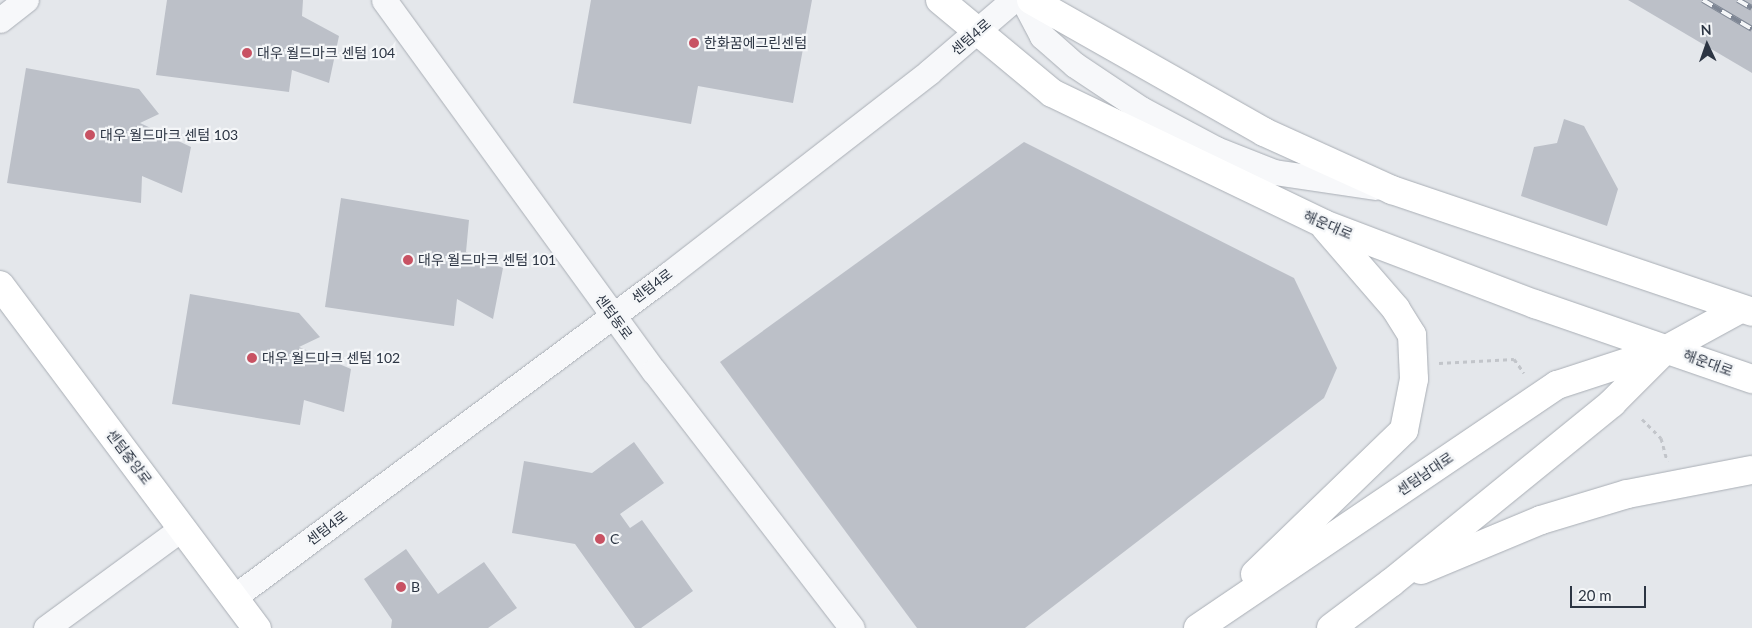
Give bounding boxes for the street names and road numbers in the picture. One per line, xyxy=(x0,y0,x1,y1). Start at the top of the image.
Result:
street label: 센텀4로 xyxy=(948,15,994,59)
street label: 해운대로 xyxy=(1301,207,1355,243)
street label: 센텀4로 xyxy=(628,265,676,307)
street label: 센텀동로 xyxy=(592,291,636,343)
street label: 해운대로 xyxy=(1681,346,1735,380)
street label: 센텀중앙로 xyxy=(103,426,155,488)
street label: 센텀남대로 xyxy=(1394,449,1456,499)
street label: 센텀4로 xyxy=(303,507,351,549)

